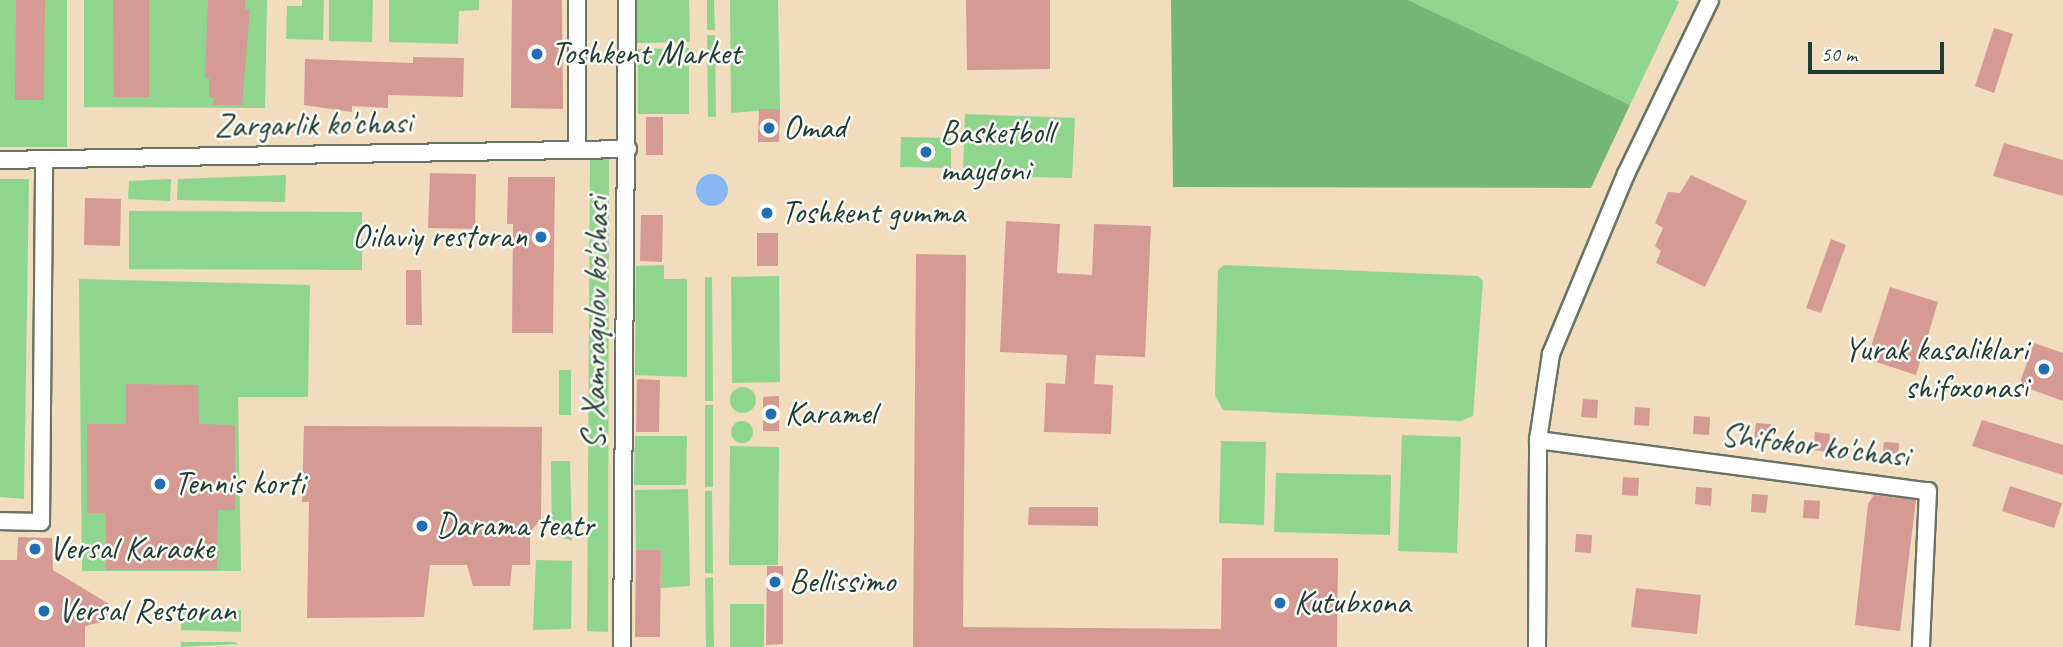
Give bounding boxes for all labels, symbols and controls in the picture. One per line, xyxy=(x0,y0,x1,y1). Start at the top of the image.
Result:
scale bar xyxy=(1811,28,1948,72)
place label: Toshkent Market xyxy=(551,34,741,74)
text: 50 m xyxy=(1821,41,1857,67)
marker: Toshkent Market xyxy=(529,46,545,62)
street label: Zargarlik ko'chasi xyxy=(214,103,412,147)
place label: Omad xyxy=(783,108,846,148)
place label: Basketboll maydoni xyxy=(940,113,1054,191)
marker: Omad xyxy=(761,120,777,136)
marker: Basketboll maydoni xyxy=(918,144,934,160)
place label: Toshkent gumma xyxy=(781,193,963,233)
street label: S. Xamraqulov ko'chasi xyxy=(574,196,618,450)
marker: Toshkent gumma xyxy=(759,205,775,221)
place label: Oilaviy restoran xyxy=(352,217,527,257)
marker: Oilaviy restoran xyxy=(533,229,549,245)
place label: Yurak kasaliklari shifoxonasi xyxy=(1843,330,2028,408)
marker: Yurak kasaliklari shifoxonasi xyxy=(2034,359,2054,379)
place label: Karamel xyxy=(785,394,876,434)
marker: Karamel xyxy=(763,406,779,422)
street label: Shifokor ko'chasi xyxy=(1719,415,1911,477)
place label: Tennis korti xyxy=(174,464,305,504)
marker: Tennis korti xyxy=(152,476,168,492)
place label: Darama teatr xyxy=(436,506,594,546)
marker: Darama teatr xyxy=(414,518,430,534)
place label: Versal Karaoke xyxy=(49,529,214,569)
marker: Versal Karaoke xyxy=(27,541,43,557)
place label: Bellissimo xyxy=(789,562,895,602)
marker: Bellissimo xyxy=(767,574,783,590)
place label: Kutubxona xyxy=(1294,583,1410,623)
place label: Versal Restoran xyxy=(58,591,236,631)
marker: Kutubxona xyxy=(1272,595,1288,611)
marker: Versal Restoran xyxy=(36,603,52,619)

